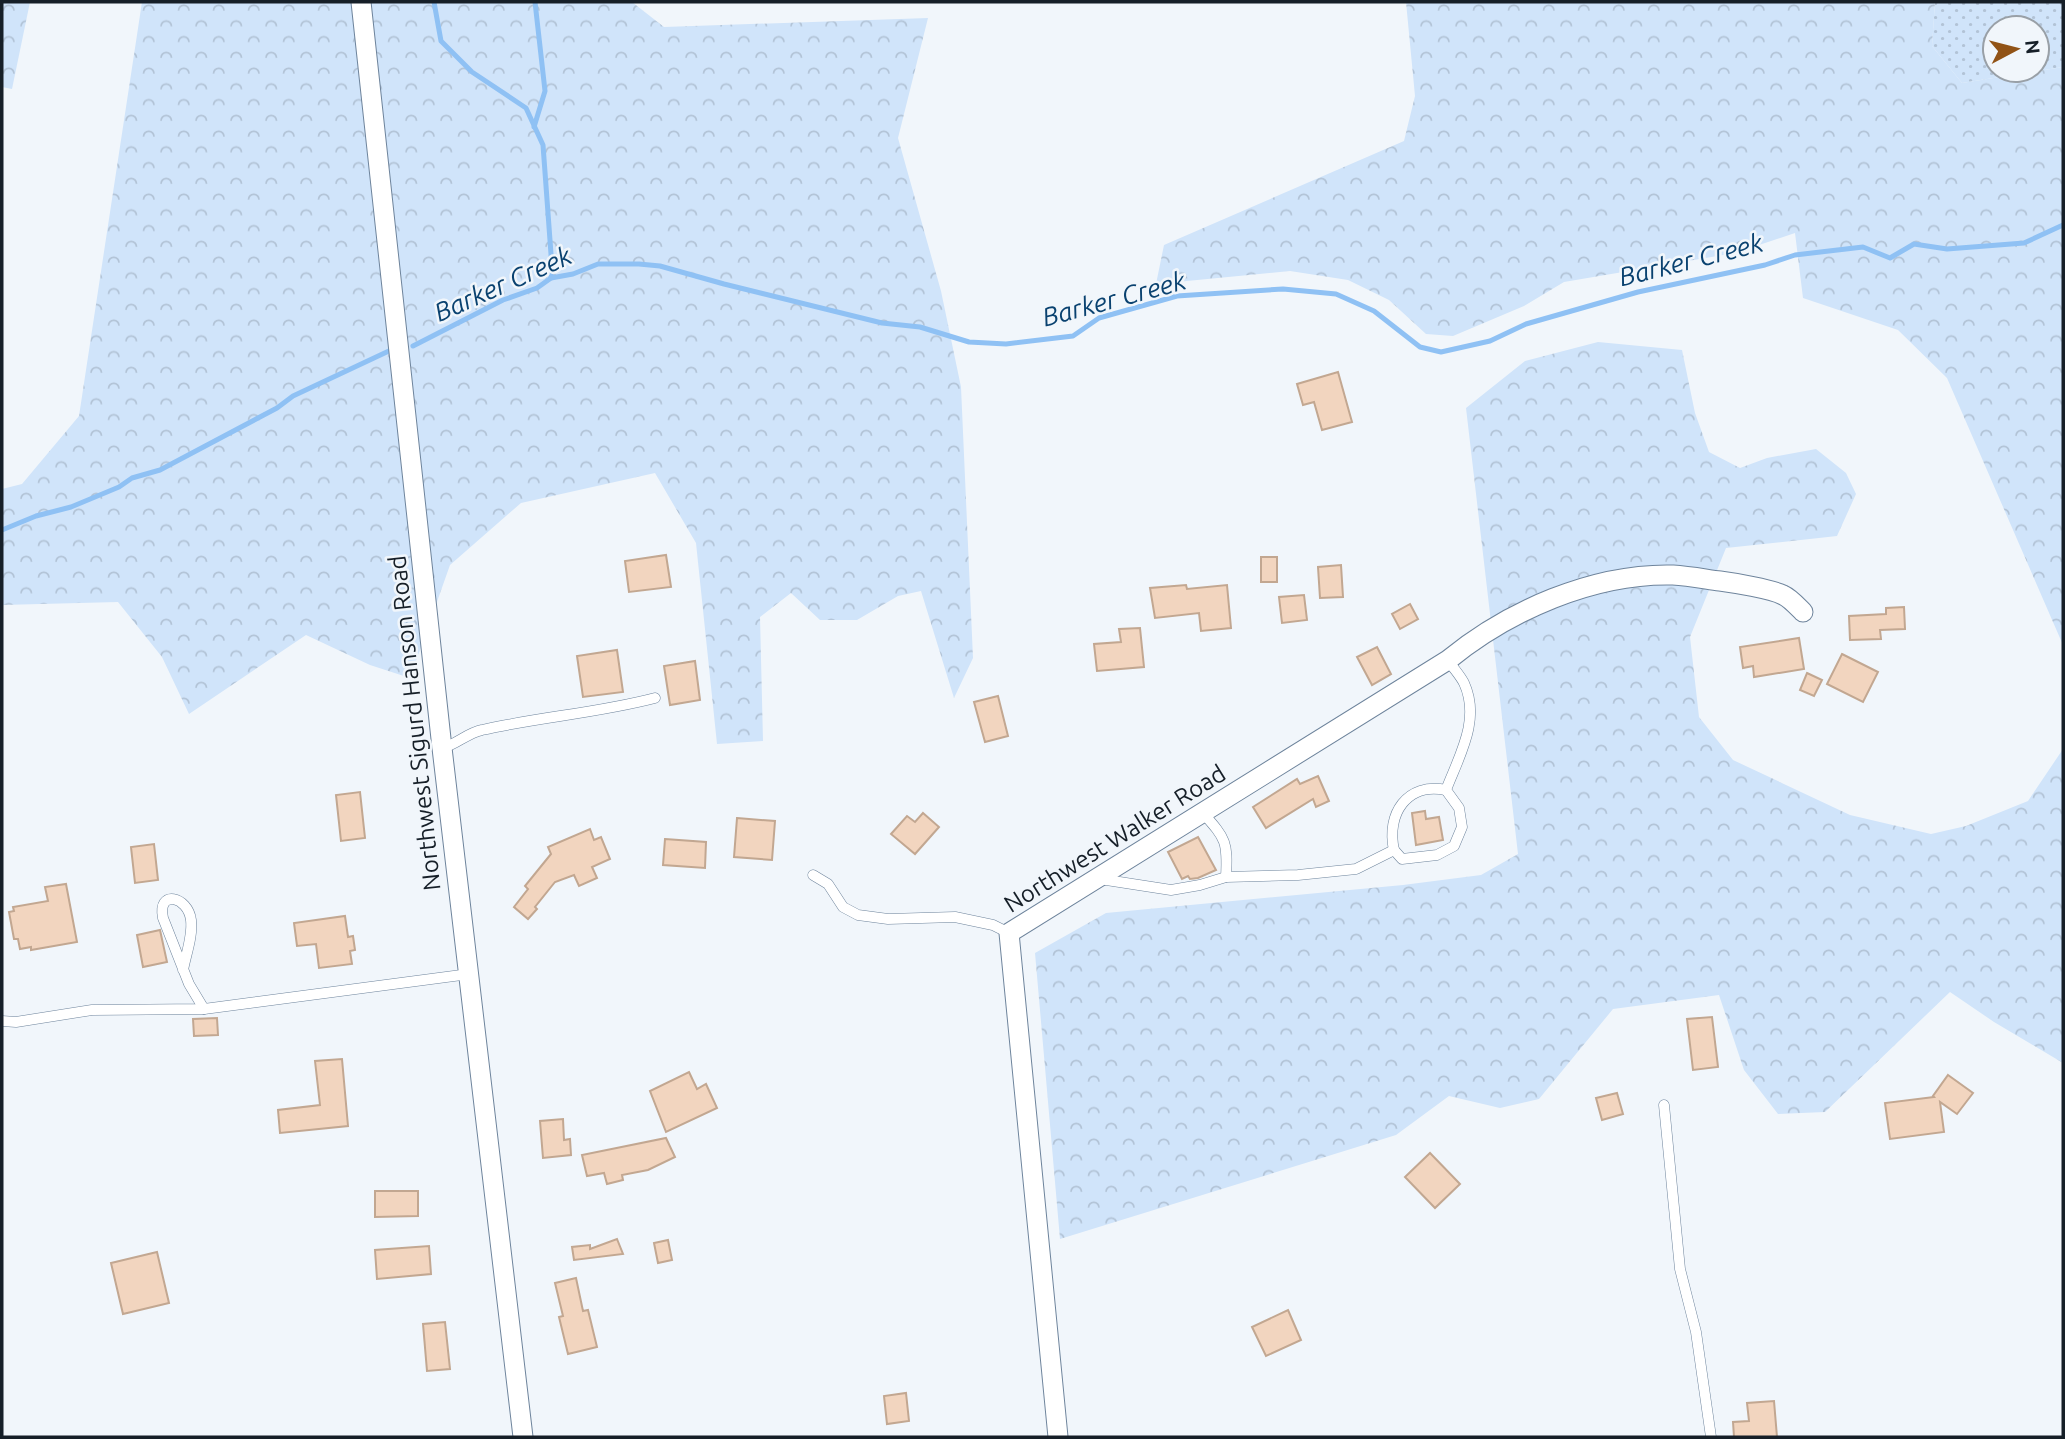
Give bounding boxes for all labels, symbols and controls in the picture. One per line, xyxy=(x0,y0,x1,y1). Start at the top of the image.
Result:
north arrow xyxy=(1981,14,2051,84)
text: N xyxy=(2021,39,2045,55)
water label: Barker Creek xyxy=(1616,227,1767,291)
water label: Barker Creek xyxy=(429,240,577,327)
water label: Barker Creek xyxy=(1039,265,1190,332)
street label: Northwest Sigurd Hanson Road xyxy=(383,554,446,892)
street label: Northwest Walker Road xyxy=(999,759,1230,918)

